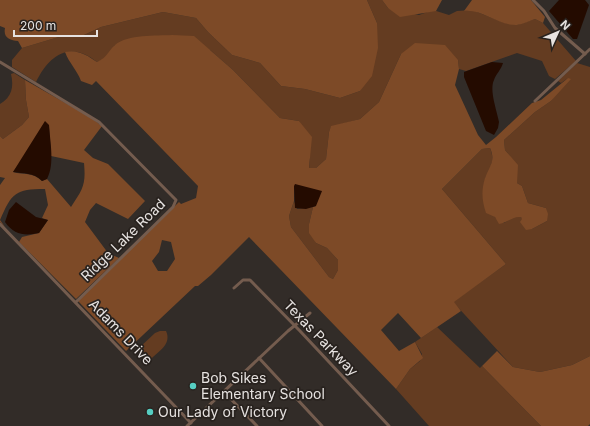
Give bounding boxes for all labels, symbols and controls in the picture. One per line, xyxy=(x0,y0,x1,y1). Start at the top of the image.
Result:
scale bar xyxy=(14,12,97,38)
north arrow xyxy=(538,12,578,52)
text: N xyxy=(557,17,573,33)
text: 200 m xyxy=(20,18,56,33)
street label: Ridge Lake Road xyxy=(77,195,168,284)
street label: Adams Drive xyxy=(86,295,157,368)
street label: Texas Parkway xyxy=(281,296,362,379)
place label: Bob Sikes Elementary School xyxy=(201,369,325,402)
marker: Bob Sikes Elementary School xyxy=(188,381,198,391)
place label: Our Lady of Victory xyxy=(158,403,287,420)
marker: Our Lady of Victory xyxy=(145,407,155,417)

